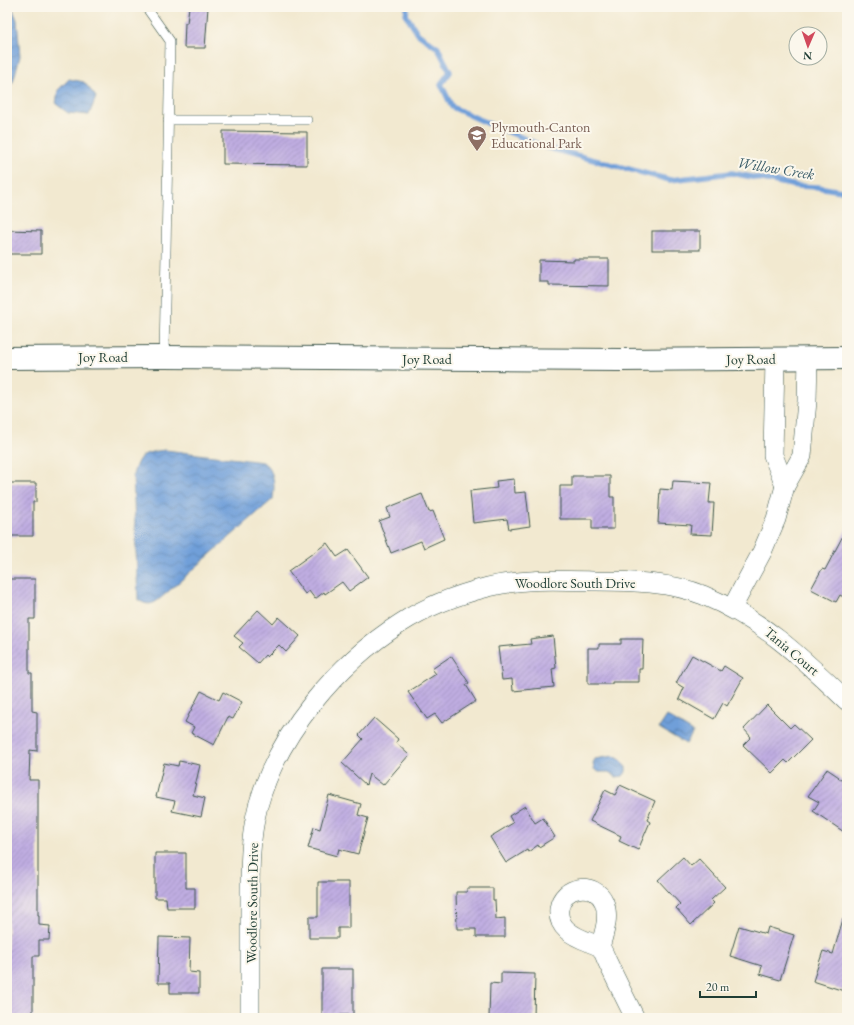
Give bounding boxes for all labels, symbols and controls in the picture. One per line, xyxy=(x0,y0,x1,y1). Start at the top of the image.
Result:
north arrow xyxy=(788,26,828,66)
text: N xyxy=(803,49,812,63)
place label: Plymouth-Canton Educational Park xyxy=(491,118,591,152)
school or university icon: Plymouth-Canton Educational Park xyxy=(466,124,488,152)
water label: Willow Creek xyxy=(736,153,816,184)
street label: Joy Road xyxy=(77,348,129,366)
street label: Joy Road xyxy=(401,350,453,368)
street label: Joy Road xyxy=(725,350,777,368)
street label: Woodlore South Drive xyxy=(515,574,636,592)
street label: Tania Court xyxy=(761,623,824,679)
street label: Woodlore South Drive xyxy=(242,842,262,964)
scale bar xyxy=(700,973,756,999)
text: 20 m xyxy=(706,979,730,995)

